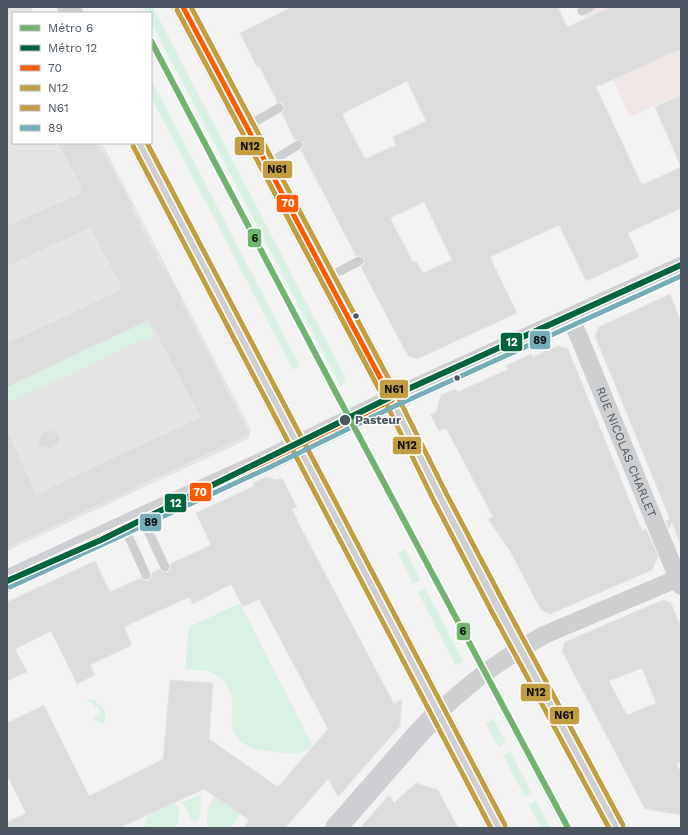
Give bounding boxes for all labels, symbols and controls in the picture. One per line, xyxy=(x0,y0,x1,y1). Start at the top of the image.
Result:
legend xyxy=(12,12,152,144)
text: Métro 6 xyxy=(48,21,93,35)
text: Métro 12 xyxy=(48,41,97,55)
text: 70 xyxy=(48,61,62,75)
text: N12 xyxy=(48,81,68,95)
text: N61 xyxy=(48,101,69,115)
text: 89 xyxy=(48,121,63,135)
line badge: N12 xyxy=(234,136,265,156)
text: N12 xyxy=(240,140,260,153)
line badge: N61 xyxy=(262,160,293,179)
text: N61 xyxy=(267,163,287,176)
line badge: 70 xyxy=(276,194,299,213)
text: 70 xyxy=(281,197,295,210)
line badge: 6 xyxy=(247,228,262,248)
text: 6 xyxy=(252,232,259,245)
unlabelled marker xyxy=(351,311,361,321)
line badge: 89 xyxy=(529,330,551,350)
line badge: 12 xyxy=(500,332,523,352)
text: 89 xyxy=(533,334,547,347)
text: 12 xyxy=(506,336,518,349)
unlabelled marker xyxy=(452,373,462,383)
line badge: N61 xyxy=(379,379,409,399)
text: N61 xyxy=(384,383,404,396)
street label: RUE NICOLAS CHARLET xyxy=(593,385,659,519)
marker: Pasteur xyxy=(338,413,352,427)
place label: Pasteur xyxy=(355,413,402,427)
line badge: N12 xyxy=(392,436,422,455)
text: N12 xyxy=(397,439,417,452)
line badge: 70 xyxy=(189,482,212,502)
text: 70 xyxy=(193,486,207,499)
line badge: 12 xyxy=(164,493,187,513)
text: 12 xyxy=(170,497,182,510)
line badge: 89 xyxy=(139,513,162,532)
text: 89 xyxy=(144,516,158,529)
line badge: 6 xyxy=(456,622,471,641)
text: 6 xyxy=(460,625,467,638)
line badge: N12 xyxy=(520,683,551,702)
text: N12 xyxy=(526,686,546,699)
line badge: N61 xyxy=(549,706,580,725)
text: N61 xyxy=(554,709,574,722)

